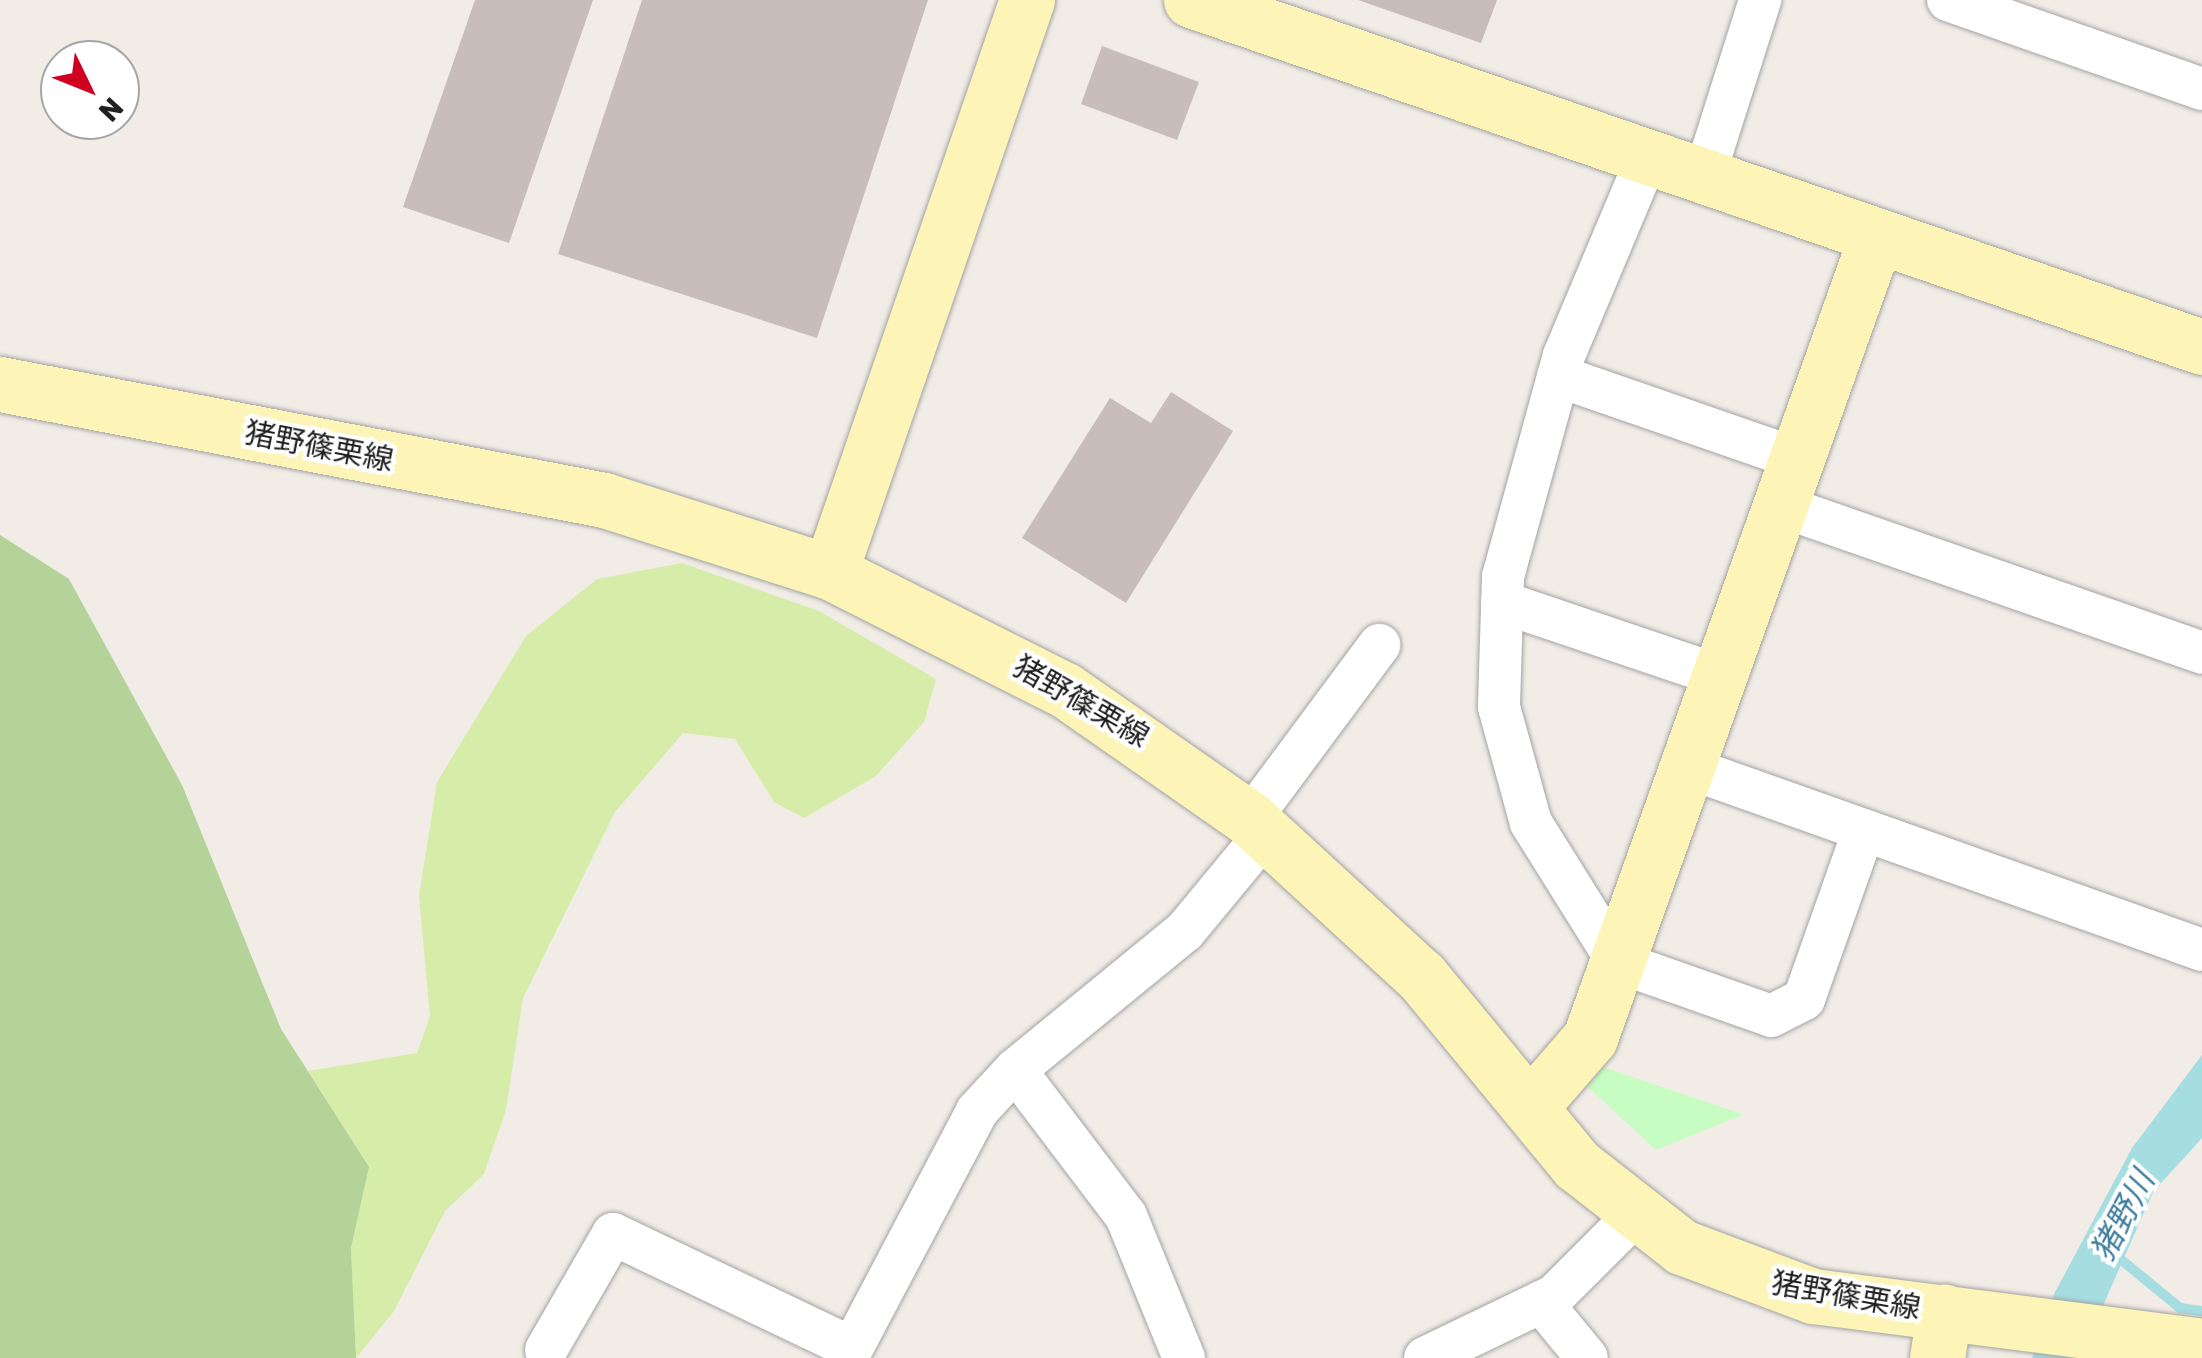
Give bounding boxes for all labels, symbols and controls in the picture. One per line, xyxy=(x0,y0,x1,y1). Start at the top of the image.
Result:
north arrow xyxy=(40,40,140,140)
text: N xyxy=(92,91,130,128)
street label: 猪野篠栗線 xyxy=(242,415,396,479)
street label: 猪野篠栗線 xyxy=(1007,649,1155,755)
water label: 猪野川 xyxy=(2084,1165,2162,1267)
street label: 猪野篠栗線 xyxy=(1769,1265,1923,1327)

